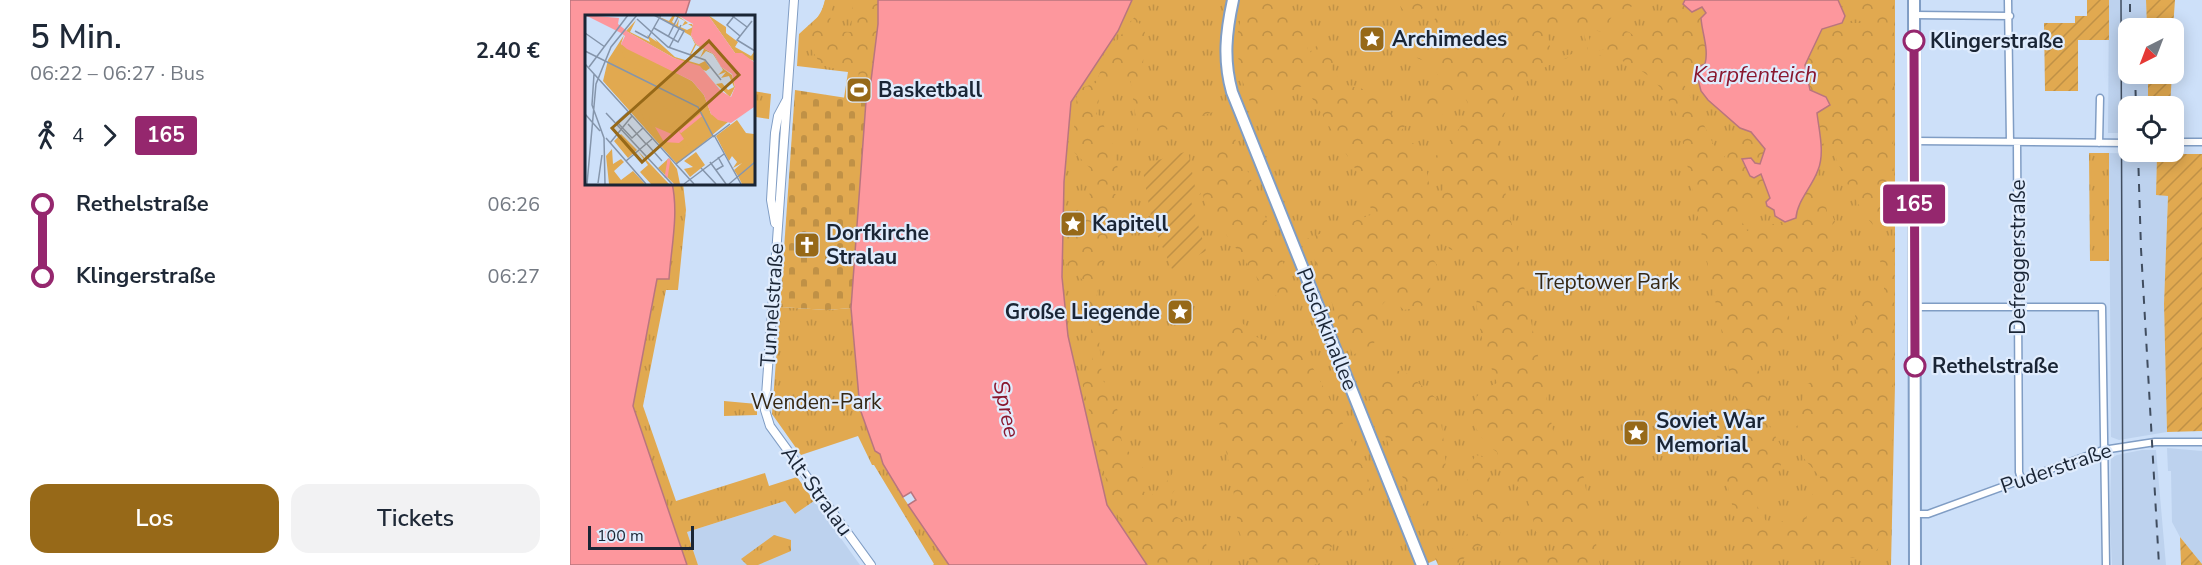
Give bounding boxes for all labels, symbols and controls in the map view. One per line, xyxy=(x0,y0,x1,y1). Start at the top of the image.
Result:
text: 5 Min. xyxy=(30,15,122,60)
inset map xyxy=(585,15,754,184)
north arrow xyxy=(2118,18,2184,84)
map controls xyxy=(2118,18,2184,162)
place icon: Archimedes xyxy=(1357,24,1387,54)
place label: Archimedes xyxy=(1392,25,1507,53)
place label: Klingerstraße xyxy=(1930,27,2063,55)
marker: Klingerstraße xyxy=(1903,30,1925,52)
text: 2.40 € xyxy=(476,36,540,66)
text: 06:22 – 06:27 · Bus xyxy=(30,60,205,87)
water label: Karpfenteich xyxy=(1693,60,1817,90)
sports icon: Basketball xyxy=(844,75,874,105)
place label: Basketball xyxy=(878,76,982,104)
button: locate xyxy=(2118,96,2184,162)
icon: walk xyxy=(30,119,63,152)
icon: forward xyxy=(93,119,126,152)
text: 165 xyxy=(147,121,185,149)
text: 4 xyxy=(72,122,84,149)
street label: Defreggerstraße xyxy=(2004,179,2032,335)
line badge: 165 xyxy=(1880,184,1948,224)
text: Rethelstraße xyxy=(76,189,209,219)
text: 165 xyxy=(1895,190,1933,218)
text: 06:26 xyxy=(487,191,540,218)
place icon: Kapitell xyxy=(1058,209,1088,239)
place label: Kapitell xyxy=(1092,210,1168,238)
place label: Dorfkirche Stralau xyxy=(826,219,929,271)
church icon: Dorfkirche Stralau xyxy=(792,230,822,260)
street label: Tunnelstraße xyxy=(754,242,790,368)
text: Klingerstraße xyxy=(76,261,216,291)
text: 06:27 xyxy=(487,263,540,290)
street label: Puschkinallee xyxy=(1290,264,1364,394)
park label: Treptower Park xyxy=(1535,268,1680,296)
place icon: Große Liegende xyxy=(1165,297,1195,327)
place label: Große Liegende xyxy=(1005,298,1160,326)
place label: Rethelstraße xyxy=(1932,352,2059,380)
marker: Rethelstraße xyxy=(1904,355,1926,377)
water label: Spree xyxy=(985,378,1027,441)
park label: Wenden-Park xyxy=(750,388,882,416)
place label: Soviet War Memorial xyxy=(1656,407,1765,459)
place icon: Soviet War Memorial xyxy=(1621,418,1651,448)
street label: Puderstraße xyxy=(1997,436,2115,500)
street label: Alt-Stralau xyxy=(775,440,859,542)
button: Los xyxy=(30,484,279,553)
button: Tickets xyxy=(291,484,540,553)
scale bar xyxy=(588,523,694,550)
text: 100 m xyxy=(597,525,644,547)

